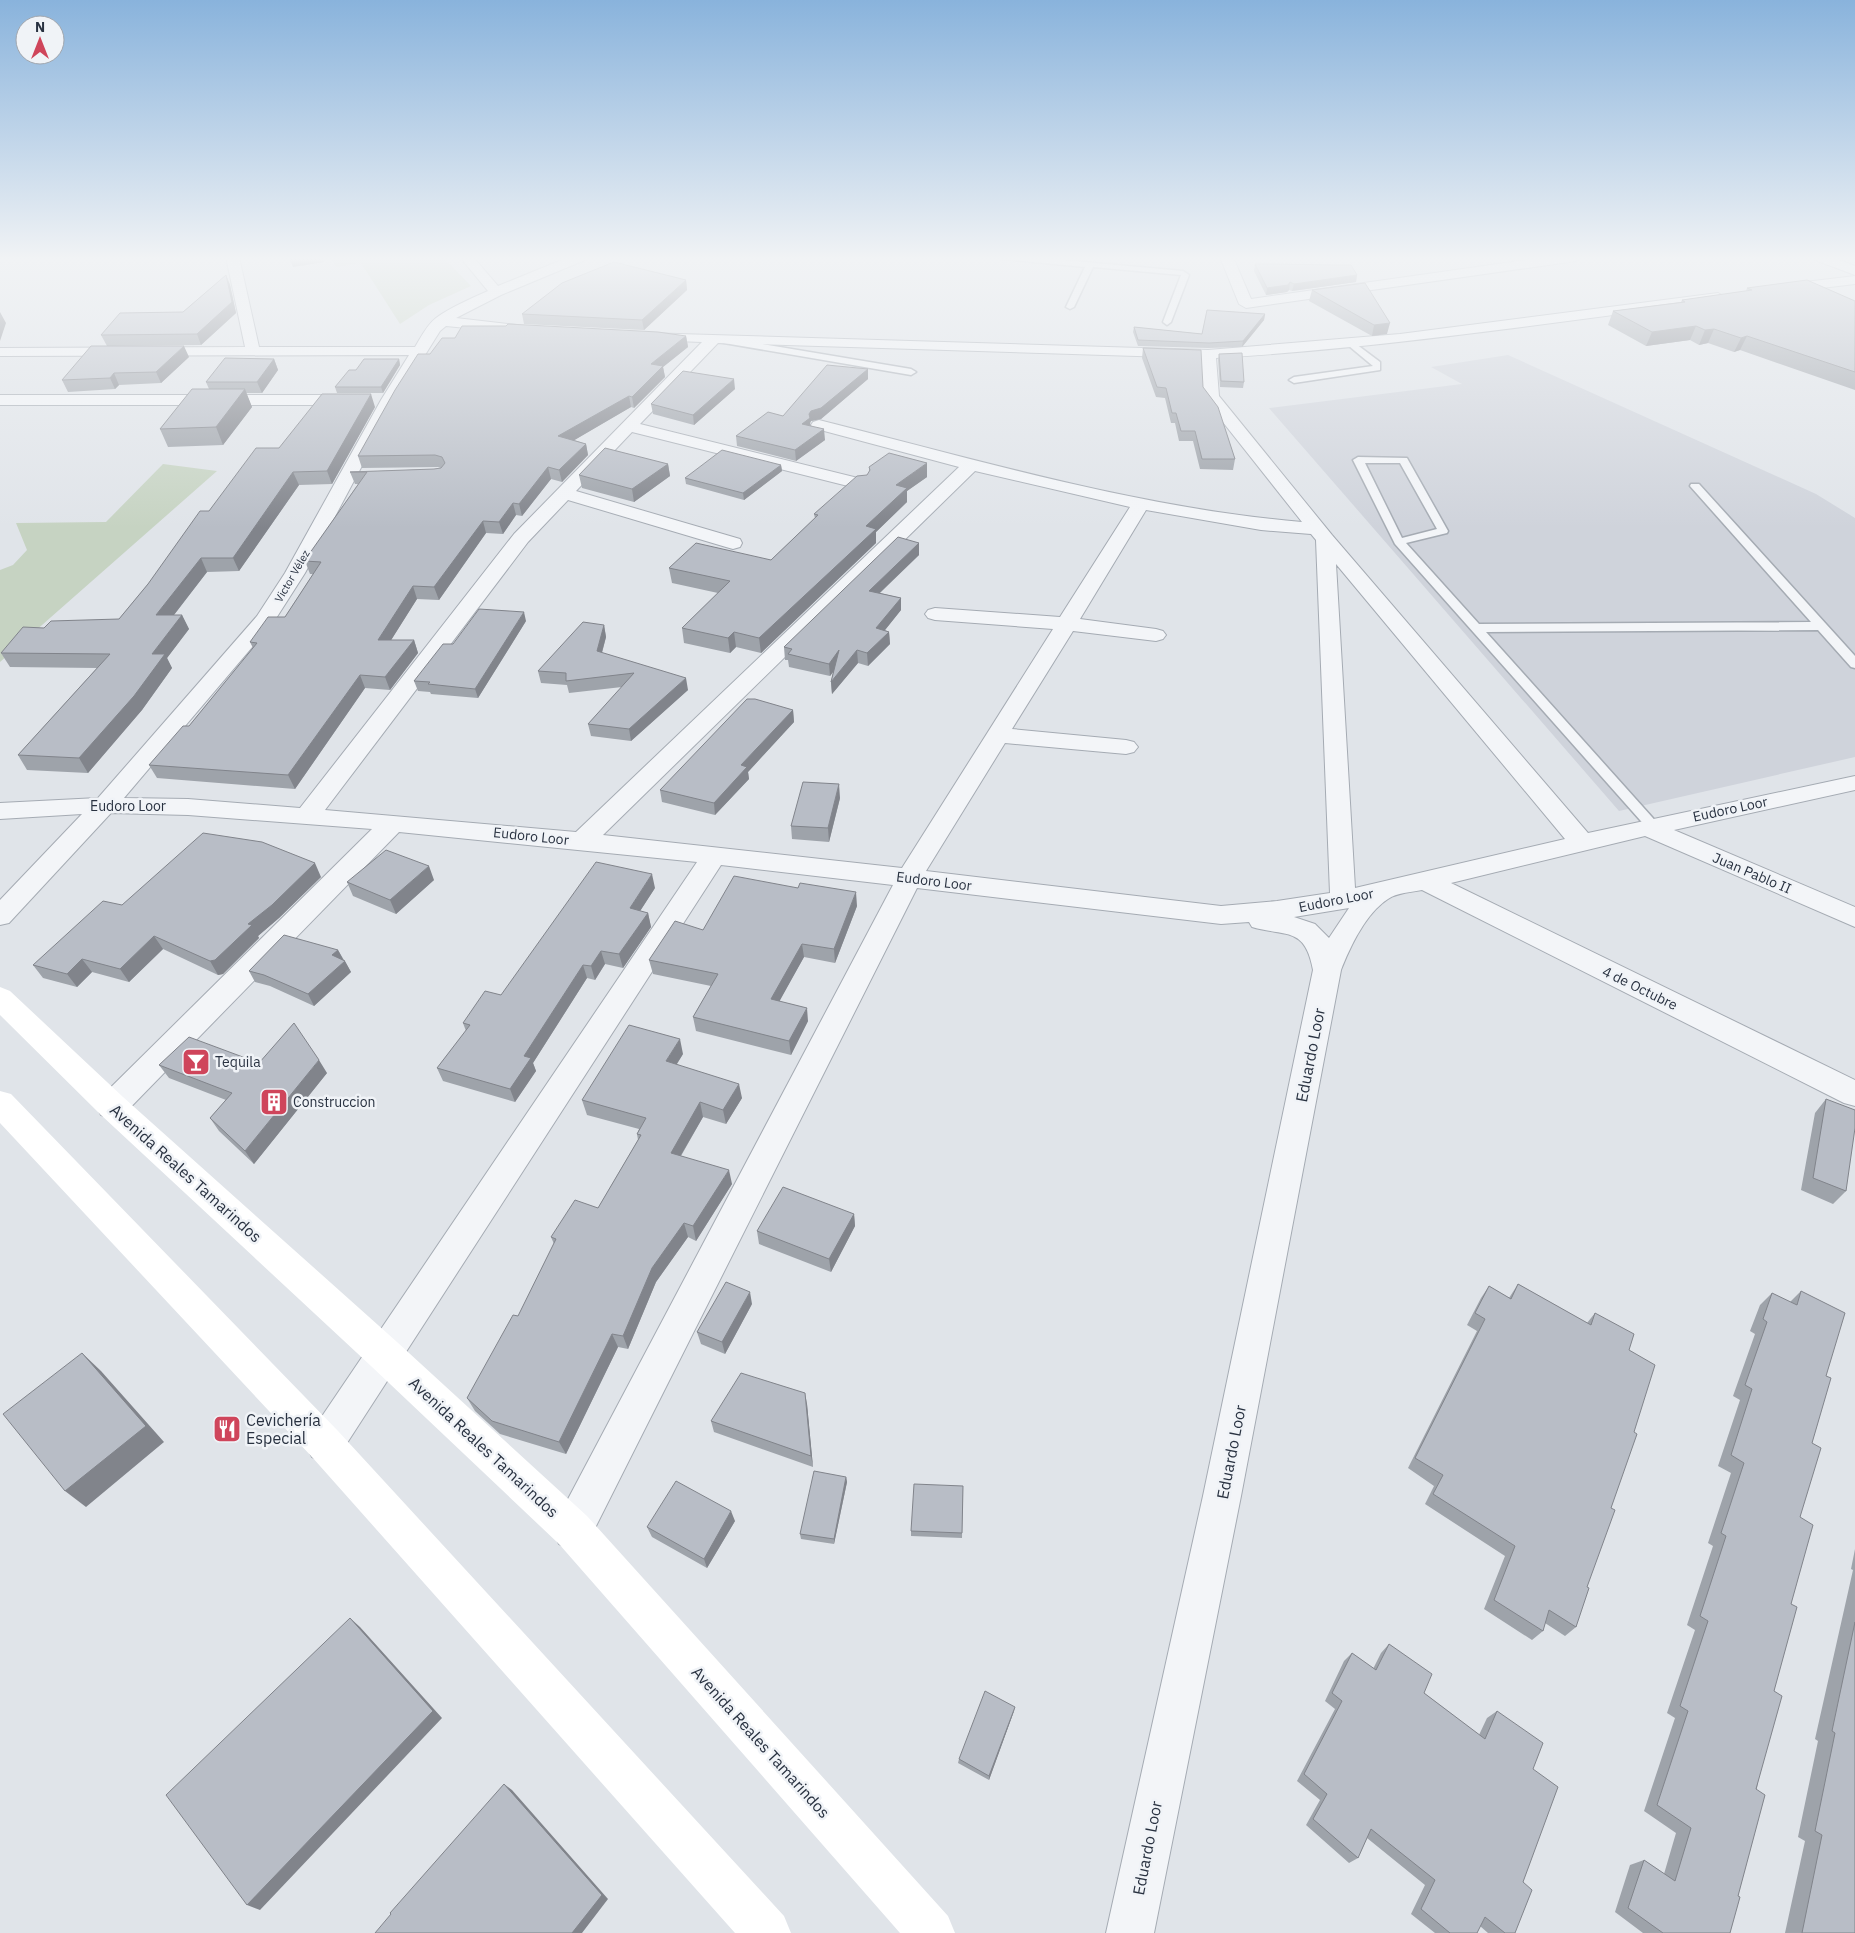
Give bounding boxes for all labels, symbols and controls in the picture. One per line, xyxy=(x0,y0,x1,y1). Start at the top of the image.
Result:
north arrow xyxy=(15,15,65,65)
text: N xyxy=(35,18,45,36)
street label: Victor Vélez xyxy=(271,547,313,605)
street label: Eudoro Loor xyxy=(1691,792,1769,826)
street label: Eudoro Loor xyxy=(90,797,166,815)
street label: Eudoro Loor xyxy=(492,823,570,849)
street label: Juan Pablo II xyxy=(1710,848,1794,898)
street label: Eudoro Loor xyxy=(895,867,973,895)
street label: Eudoro Loor xyxy=(1297,884,1375,916)
street label: 4 de Octubre xyxy=(1599,962,1681,1014)
street label: Eduardo Loor xyxy=(1291,1006,1329,1104)
bar icon: Tequila xyxy=(181,1047,211,1077)
place label: Tequila xyxy=(215,1053,261,1071)
building icon: Construccion xyxy=(259,1087,289,1117)
place label: Construccion xyxy=(293,1093,376,1111)
street label: Avenida Reales Tamarindos xyxy=(106,1100,266,1246)
street label: Avenida Reales Tamarindos xyxy=(405,1372,563,1522)
street label: Eduardo Loor xyxy=(1212,1403,1250,1501)
place label: Cevichería Especial xyxy=(246,1410,321,1448)
restaurant icon: Cevichería Especial xyxy=(212,1414,242,1444)
street label: Avenida Reales Tamarindos xyxy=(688,1662,834,1822)
street label: Eduardo Loor xyxy=(1128,1799,1166,1897)

